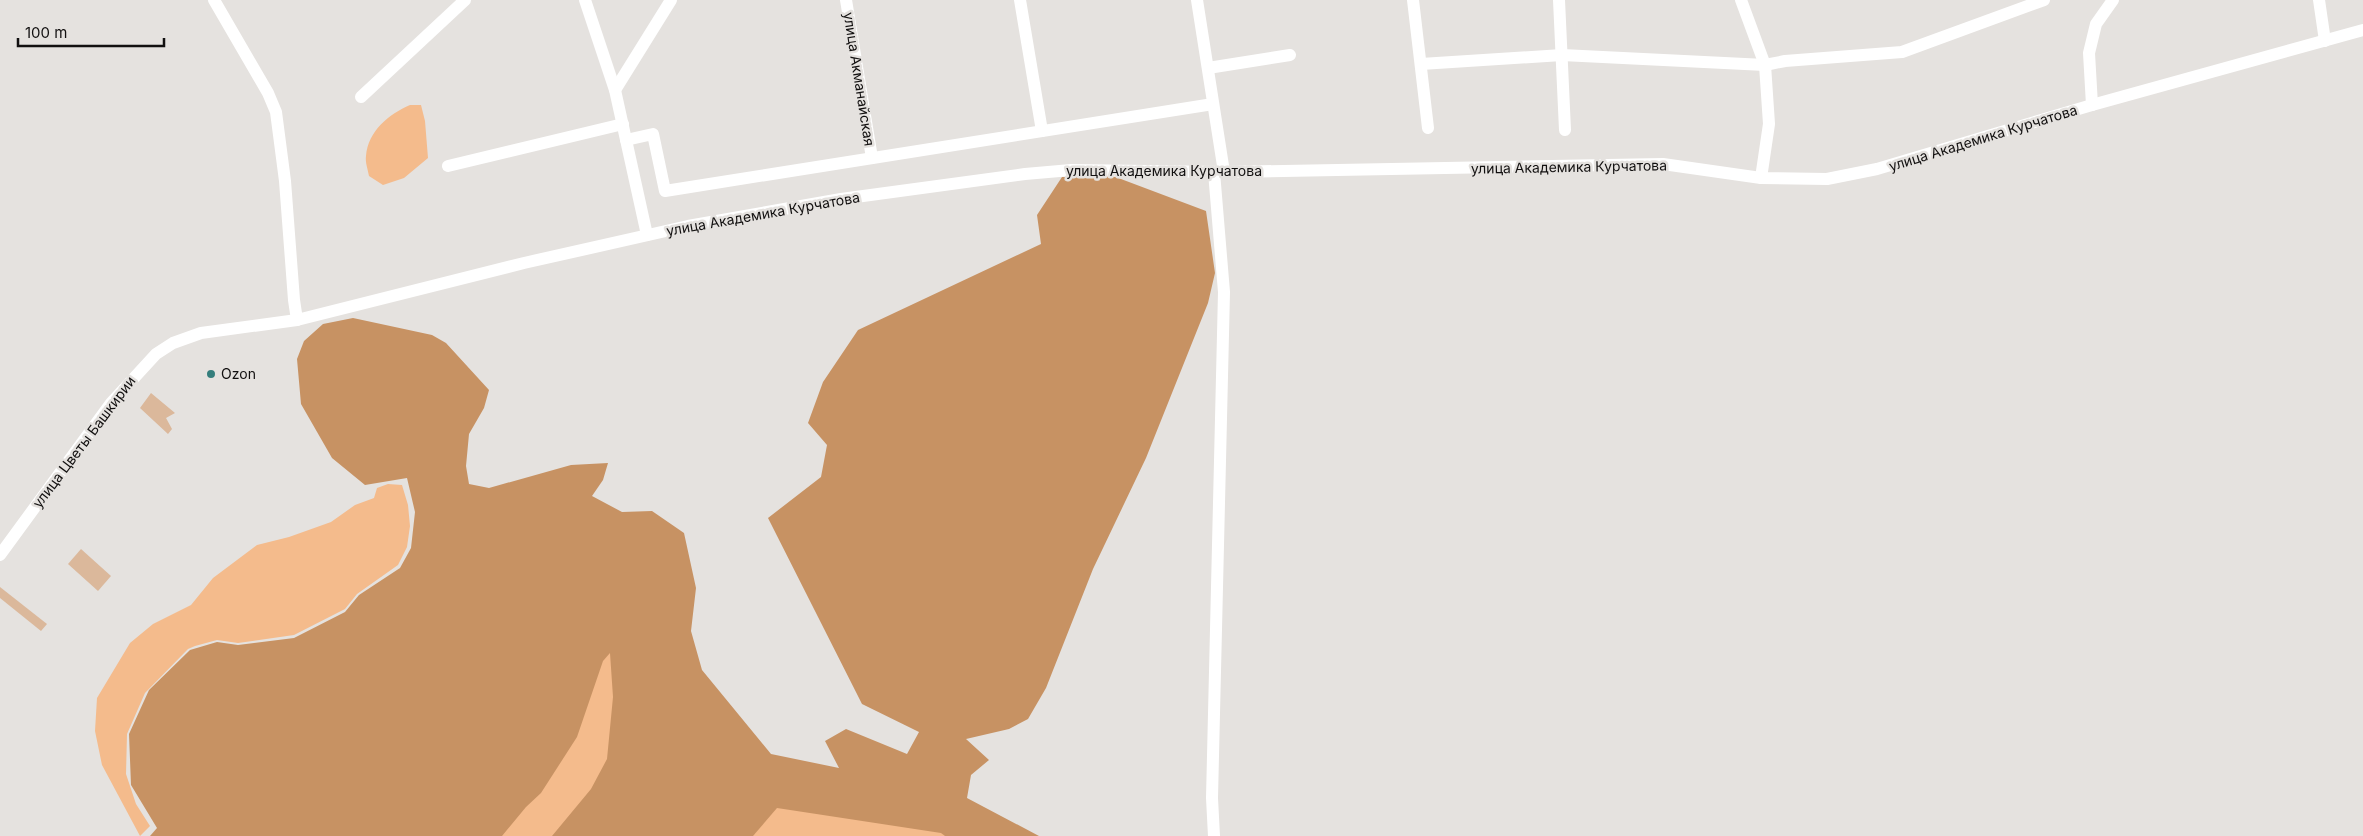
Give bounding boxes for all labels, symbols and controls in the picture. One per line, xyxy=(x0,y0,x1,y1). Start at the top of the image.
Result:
street label: улица Акманайская xyxy=(841,11,878,147)
scale bar xyxy=(18,15,164,47)
text: 100 m xyxy=(25,23,67,42)
street label: улица Академика Курчатова xyxy=(1887,101,2079,174)
street label: улица Академика Курчатова xyxy=(1471,156,1667,177)
street label: улица Академика Курчатова xyxy=(1066,162,1262,179)
street label: улица Академика Курчатова xyxy=(665,188,861,239)
place label: Ozon xyxy=(221,365,256,382)
marker: Ozon xyxy=(205,368,217,380)
street label: улица Цветы Башкирии xyxy=(29,373,139,511)

